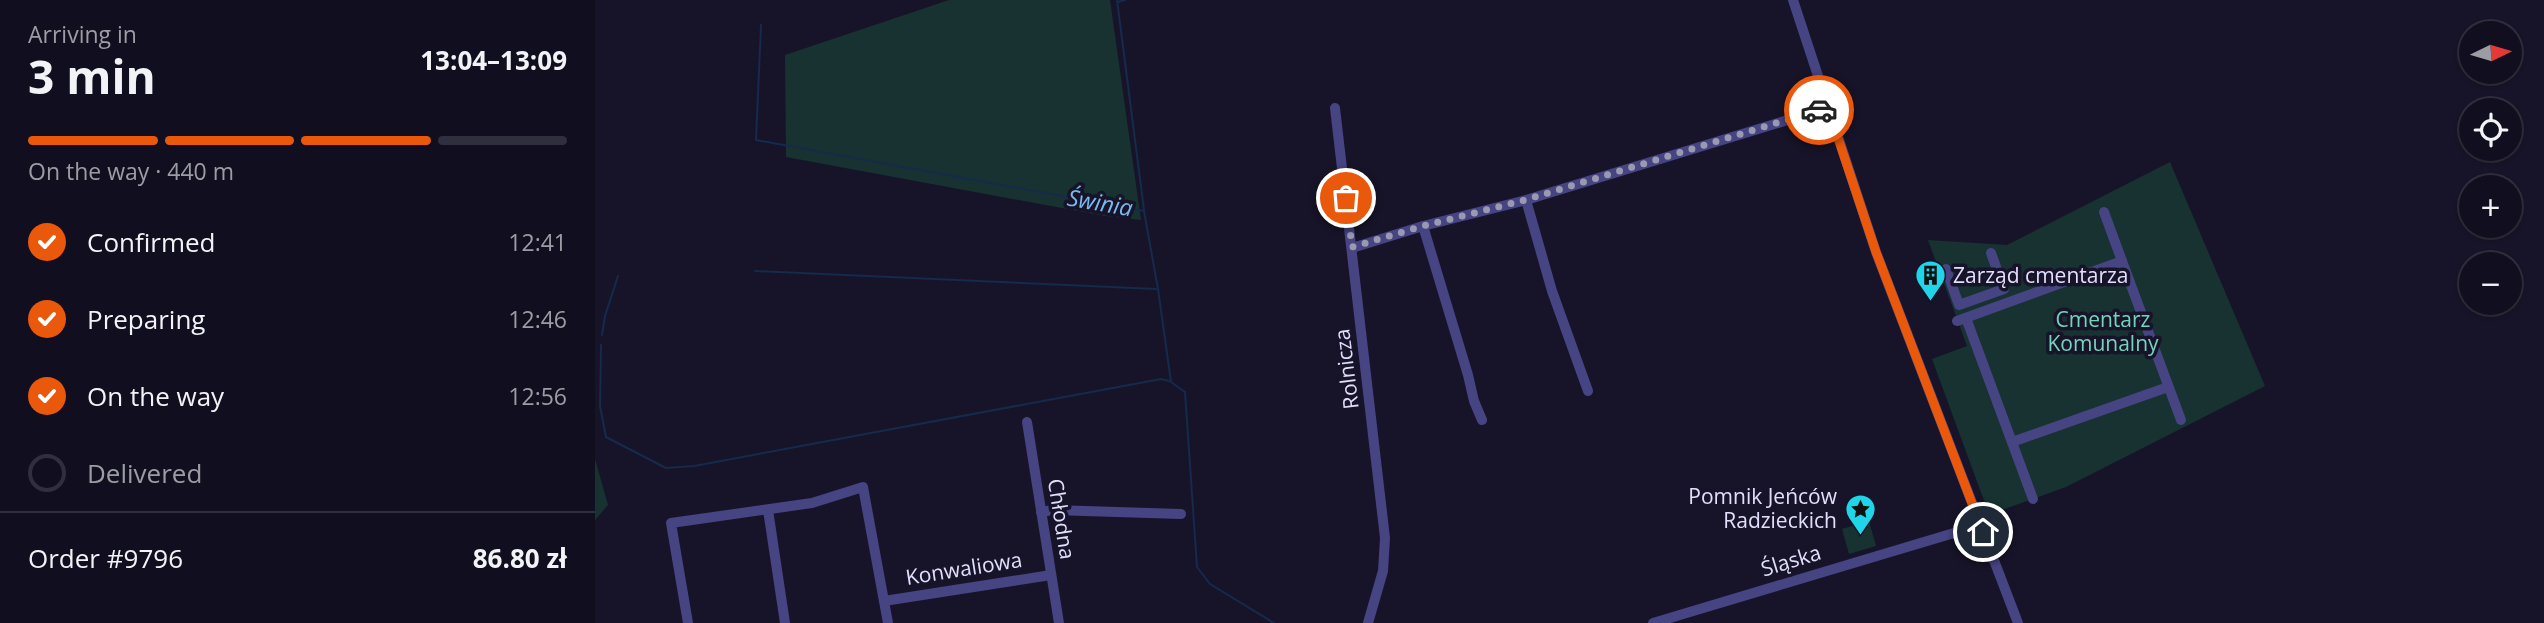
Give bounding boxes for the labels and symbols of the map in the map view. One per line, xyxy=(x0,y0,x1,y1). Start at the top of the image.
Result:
north arrow xyxy=(2459,21,2522,84)
courier xyxy=(1784,75,1854,145)
pin xyxy=(1316,168,1376,228)
water label: Świnia xyxy=(1065,181,1135,223)
building icon: Zarząd cmentarza xyxy=(1913,259,1947,303)
place label: Zarząd cmentarza xyxy=(1953,261,2129,289)
park label: Cmentarz Komunalny xyxy=(2047,305,2159,357)
street label: Rolnicza xyxy=(1327,327,1365,411)
street label: Chłodna xyxy=(1042,476,1082,561)
place label: Pomnik Jeńców Radzieckich xyxy=(1688,482,1838,534)
place icon: Pomnik Jeńców Radzieckich xyxy=(1843,492,1877,536)
pin xyxy=(1953,502,2013,562)
street label: Śląska xyxy=(1757,538,1824,582)
street label: Konwaliowa xyxy=(904,545,1024,591)

